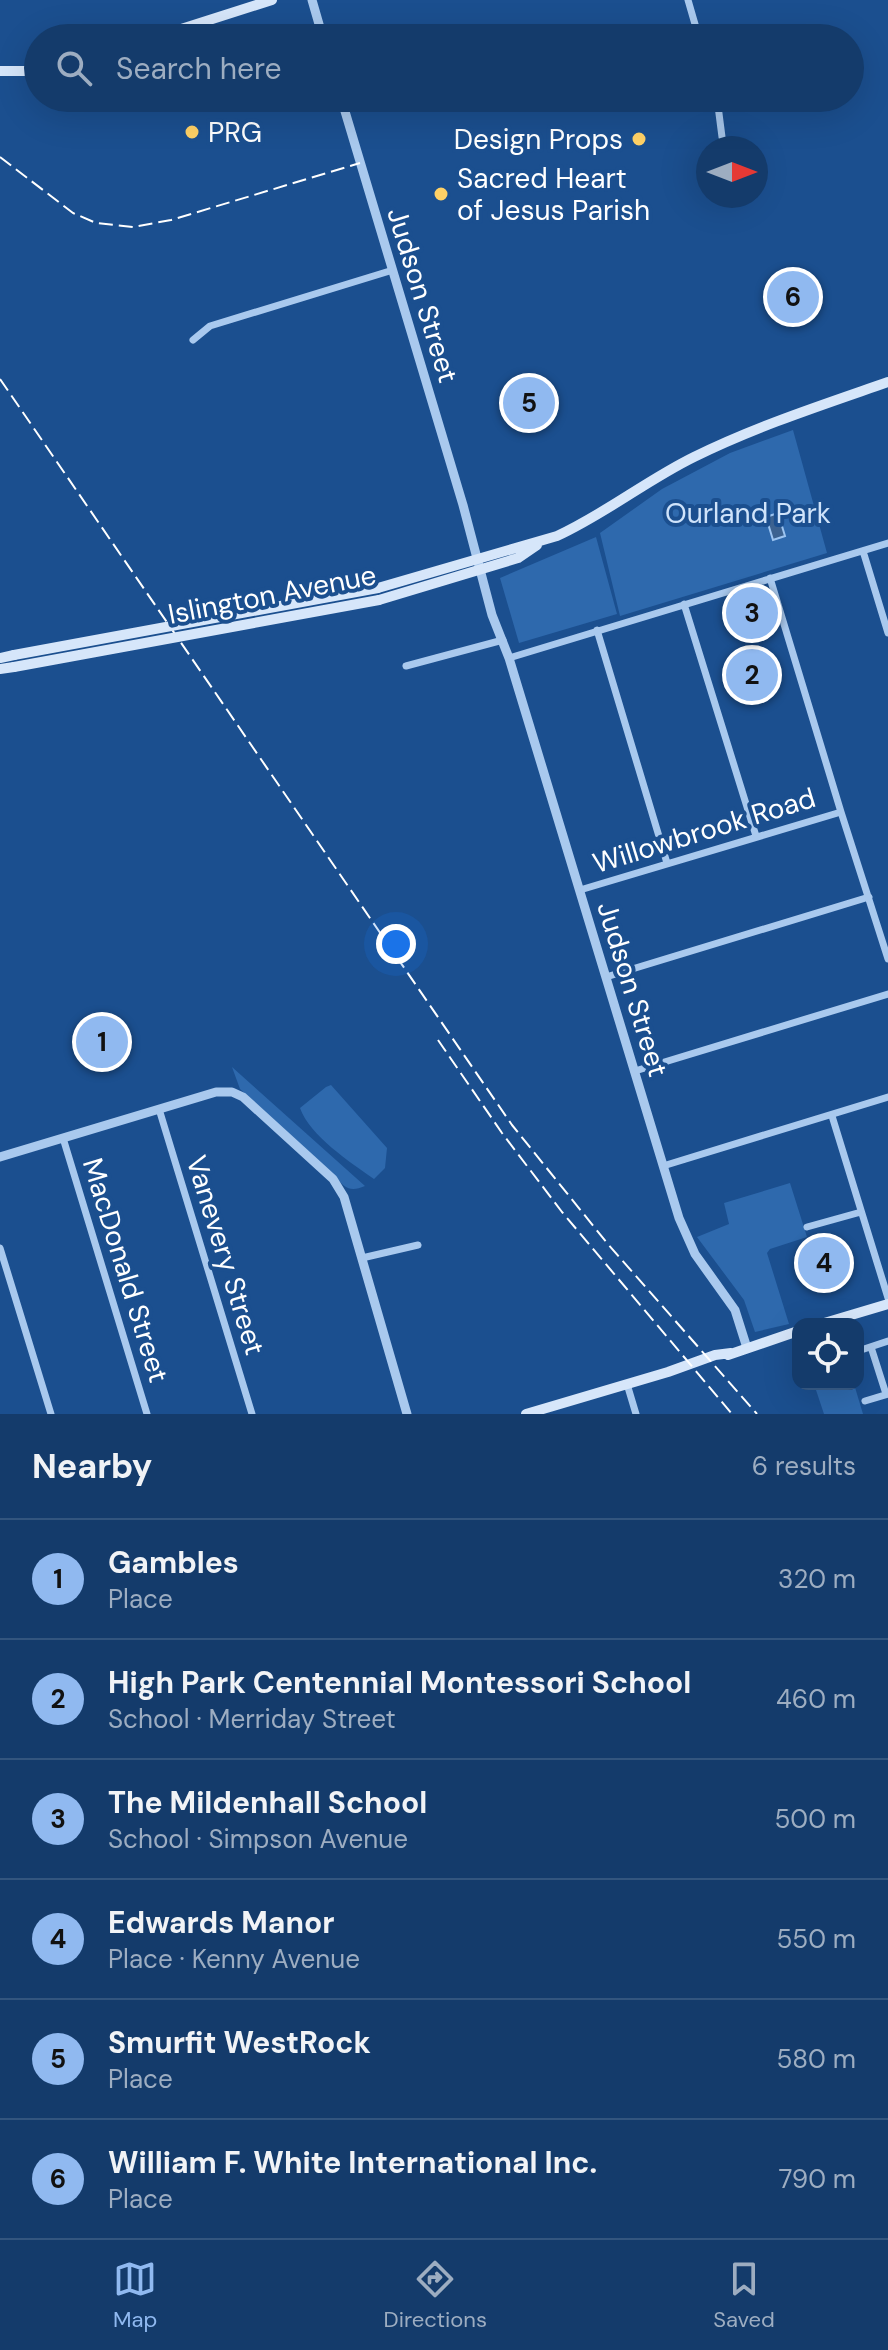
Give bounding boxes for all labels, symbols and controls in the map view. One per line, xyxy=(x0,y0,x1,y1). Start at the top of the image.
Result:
search box xyxy=(24,24,864,112)
icon: search xyxy=(52,46,96,90)
text: Search here xyxy=(116,49,282,88)
place label: PRG xyxy=(208,114,262,151)
place label: Design Props xyxy=(454,121,623,158)
marker: PRG xyxy=(183,123,201,141)
marker: Design Props xyxy=(630,130,648,148)
north arrow xyxy=(696,136,768,208)
place label: Sacred Heart of Jesus Parish xyxy=(457,160,650,229)
marker: Sacred Heart of Jesus Parish xyxy=(432,185,450,203)
street label: Judson Street xyxy=(378,203,467,387)
pin: 6 xyxy=(767,267,819,327)
pin: 5 xyxy=(503,373,555,433)
park label: Ourland Park xyxy=(665,495,831,532)
street label: Islington Avenue xyxy=(165,556,379,633)
pin: 3 xyxy=(726,583,778,643)
pin: 2 xyxy=(726,645,778,705)
street label: Willowbrook Road xyxy=(588,779,820,882)
street label: Judson Street xyxy=(588,897,677,1081)
your location xyxy=(376,924,416,964)
pin: 1 xyxy=(76,1012,128,1072)
street label: Vanevery Street xyxy=(178,1151,273,1359)
street label: MacDonald Street xyxy=(74,1154,177,1387)
pin: 4 xyxy=(798,1233,850,1293)
map controls xyxy=(792,1318,864,1390)
button: locate xyxy=(792,1318,864,1390)
text: Nearby xyxy=(32,1444,152,1489)
text: 6 results xyxy=(752,1449,856,1483)
text: Gambles xyxy=(108,1543,239,1582)
text: 1 xyxy=(53,1562,63,1596)
text: 320 m xyxy=(778,1562,856,1596)
text: Place xyxy=(108,1582,173,1616)
text: High Park Centennial Montessori School xyxy=(108,1663,691,1702)
text: 2 xyxy=(50,1682,66,1716)
text: 460 m xyxy=(776,1682,856,1716)
text: School · Merriday Street xyxy=(108,1702,396,1736)
text: The Mildenhall School xyxy=(108,1783,427,1822)
text: 3 xyxy=(50,1802,66,1836)
text: 500 m xyxy=(774,1802,856,1836)
text: School · Simpson Avenue xyxy=(108,1822,408,1856)
text: Edwards Manor xyxy=(108,1903,334,1942)
text: 4 xyxy=(50,1922,66,1956)
text: 550 m xyxy=(776,1922,856,1956)
text: Place · Kenny Avenue xyxy=(108,1942,360,1976)
text: Smurfit WestRock xyxy=(108,2023,371,2062)
text: 5 xyxy=(50,2042,66,2076)
text: 580 m xyxy=(776,2042,856,2076)
text: Place xyxy=(108,2062,173,2096)
text: William F. White International Inc. xyxy=(108,2143,597,2182)
text: 6 xyxy=(50,2162,66,2196)
text: 790 m xyxy=(779,2162,856,2196)
text: Place xyxy=(108,2182,173,2216)
tab: Map xyxy=(113,2257,157,2334)
tab: Directions xyxy=(384,2257,487,2334)
tab: Saved xyxy=(713,2257,775,2334)

